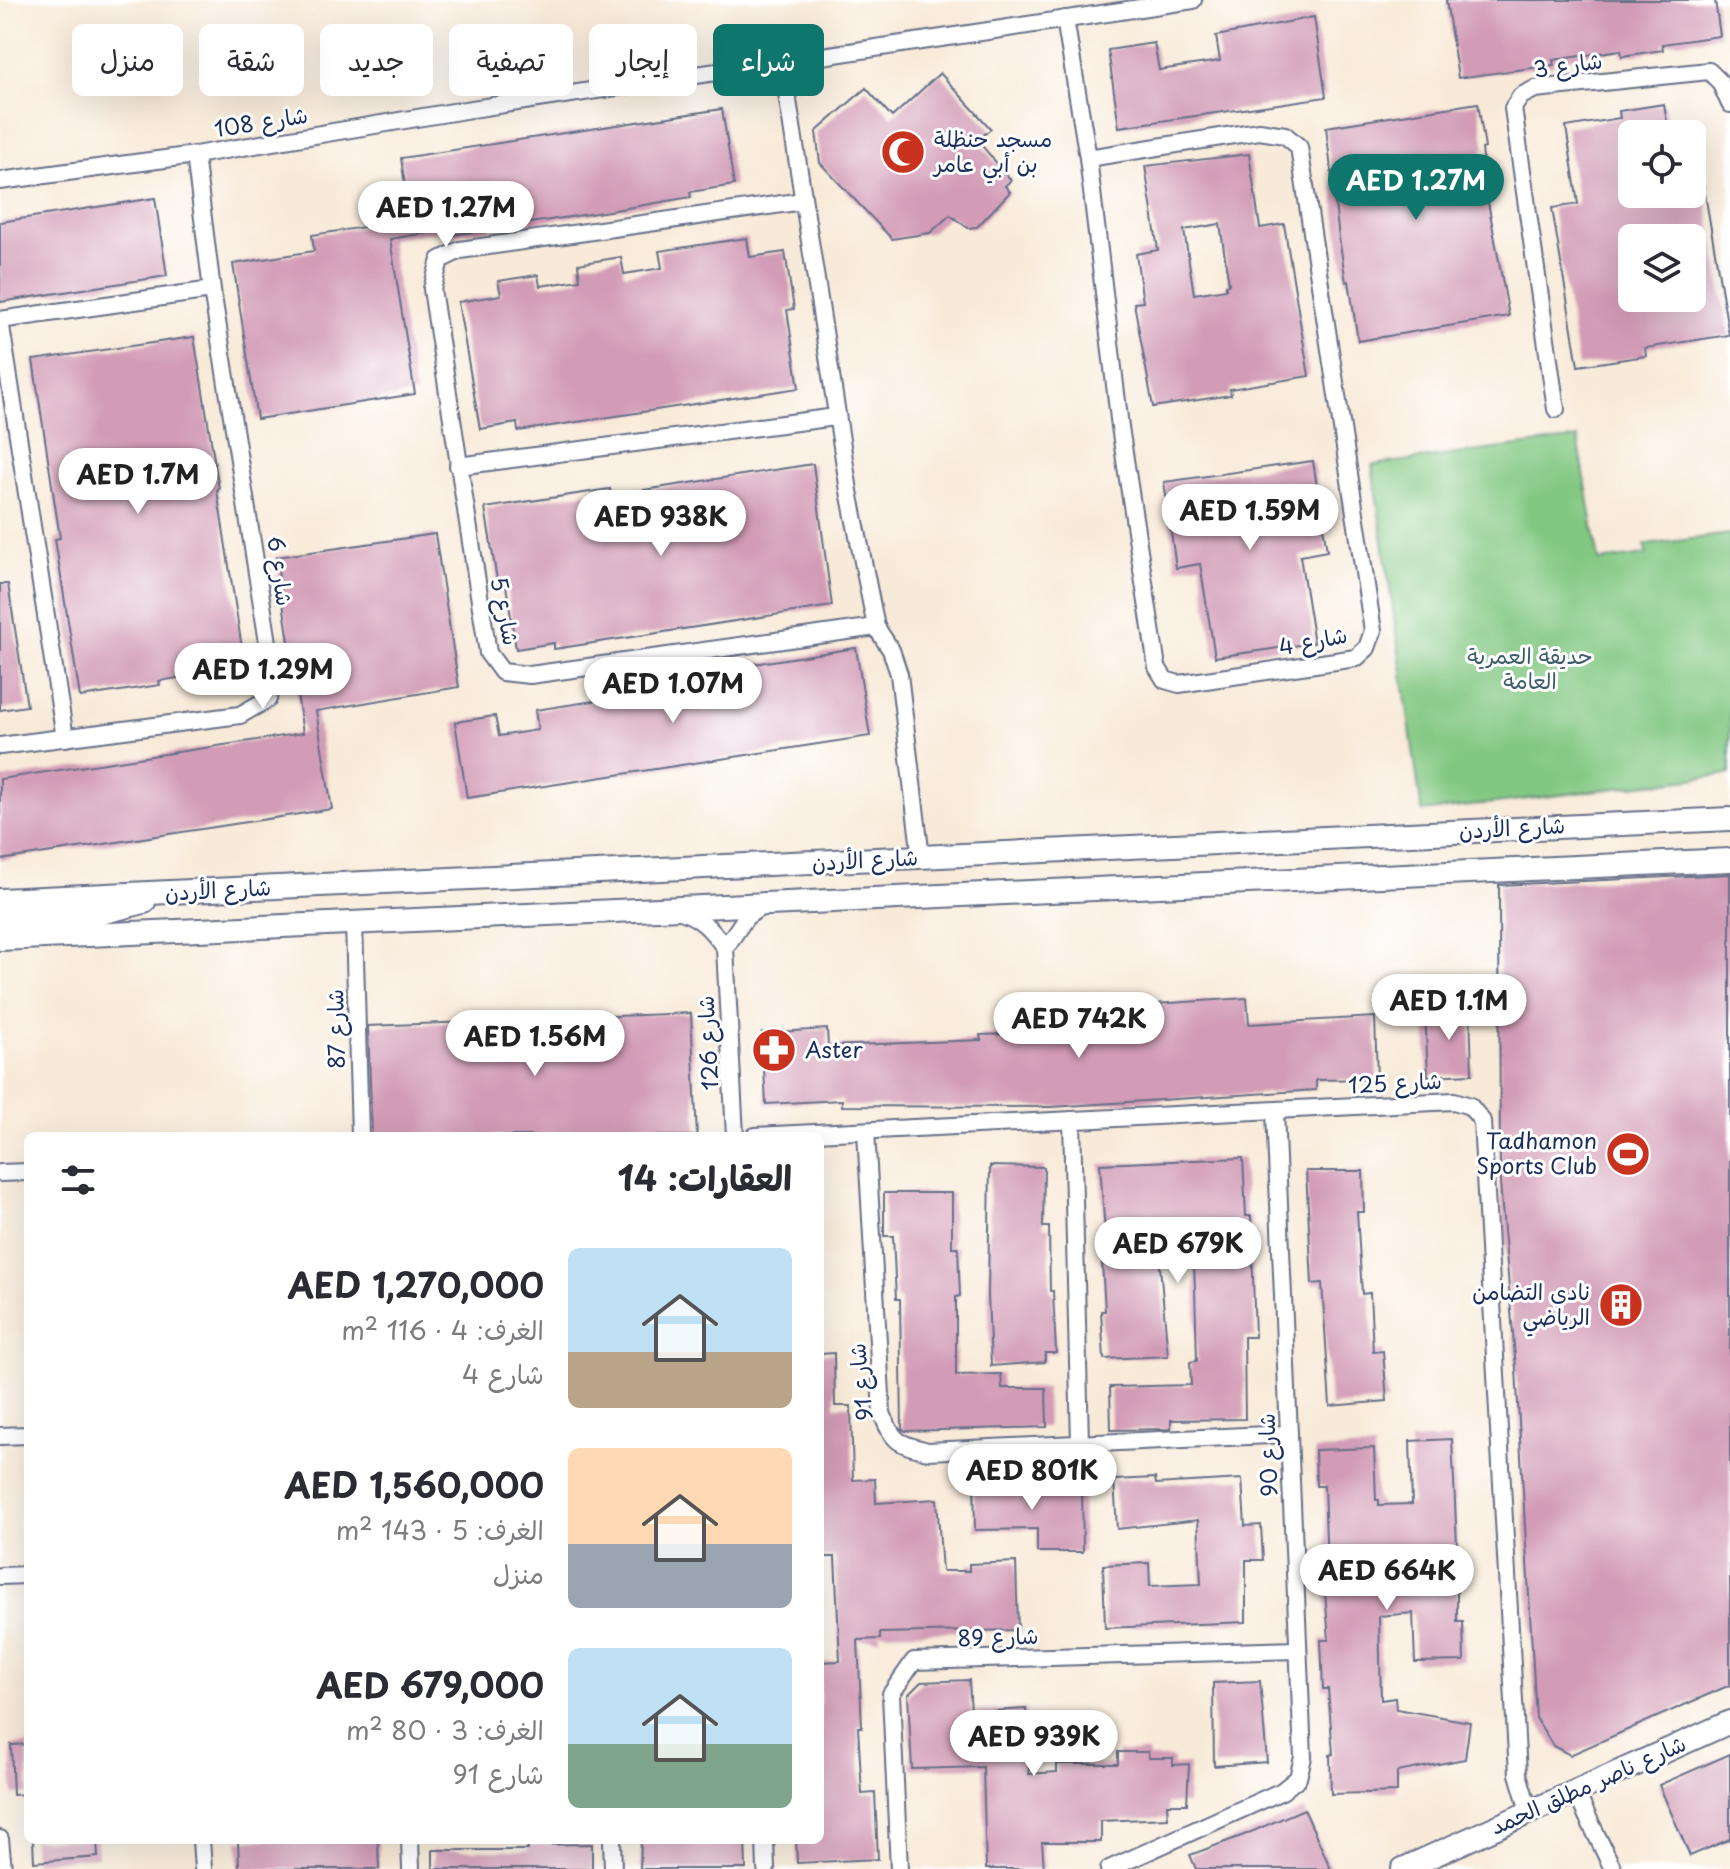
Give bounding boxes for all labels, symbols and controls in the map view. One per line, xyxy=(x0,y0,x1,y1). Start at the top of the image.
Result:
chip: منزل xyxy=(72,24,183,96)
chip: شقة xyxy=(199,24,304,96)
chip: جديد xyxy=(320,24,433,96)
chip: تصفية xyxy=(449,24,573,96)
chip: إيجار xyxy=(589,24,697,96)
chip: شراء xyxy=(713,24,824,96)
street label: شارع 3 xyxy=(1531,42,1605,86)
street label: شارع 108 xyxy=(212,97,310,145)
map controls xyxy=(1618,120,1706,312)
button: locate xyxy=(1618,120,1706,208)
place label: مسجد حنظلة بن أبي عامر xyxy=(932,121,1052,184)
mosque icon: مسجد حنظلة بن أبي عامر xyxy=(879,128,927,176)
pin: AED 1.27M xyxy=(1324,154,1508,222)
text: AED 1.27M xyxy=(1346,160,1486,199)
pin: AED 1.27M xyxy=(354,181,538,249)
text: AED 1.27M xyxy=(376,187,516,226)
button: layers xyxy=(1618,224,1706,312)
pin: AED 1.7M xyxy=(55,448,221,516)
text: AED 1.7M xyxy=(77,454,199,493)
pin: AED 1.59M xyxy=(1158,484,1342,552)
pin: AED 938K xyxy=(578,490,744,558)
text: AED 1.59M xyxy=(1180,490,1320,529)
text: AED 938K xyxy=(594,496,728,535)
street label: شارع 6 xyxy=(259,534,303,608)
street label: شارع 5 xyxy=(483,574,529,648)
street label: شارع 4 xyxy=(1276,617,1350,663)
park label: حديقة العمرية العامة xyxy=(1467,638,1593,696)
pin: AED 1.29M xyxy=(171,643,355,711)
text: AED 1.29M xyxy=(192,649,334,688)
pin: AED 1.07M xyxy=(581,657,765,725)
text: AED 1.07M xyxy=(602,663,744,702)
street label: شارع الأردن xyxy=(1458,807,1566,847)
street label: شارع الأردن xyxy=(811,839,919,879)
street label: شارع الأردن xyxy=(164,869,272,909)
pin: AED 1.1M xyxy=(1366,974,1532,1042)
text: AED 1.1M xyxy=(1389,980,1509,1019)
street label: شارع 87 xyxy=(317,989,353,1069)
pin: AED 742K xyxy=(996,992,1162,1060)
street label: شارع 126 xyxy=(688,995,726,1091)
text: AED 742K xyxy=(1011,998,1147,1037)
pin: AED 1.56M xyxy=(443,1010,627,1078)
text: AED 1.56M xyxy=(464,1016,606,1055)
pharmacy icon: Aster xyxy=(750,1026,798,1074)
place label: Aster xyxy=(805,1032,864,1065)
street label: شارع 125 xyxy=(1347,1063,1443,1101)
place label: Tadhamon Sports Club xyxy=(1476,1123,1597,1181)
sports icon: Tadhamon Sports Club xyxy=(1604,1130,1652,1178)
text: العقارات: 14 xyxy=(618,1151,792,1203)
icon: filters xyxy=(56,1158,100,1202)
pin: AED 679K xyxy=(1095,1217,1261,1285)
text: AED 679K xyxy=(1112,1223,1244,1262)
text: AED 1,270,000 xyxy=(287,1258,544,1310)
place label: نادي التضامن الرياضي xyxy=(1472,1274,1590,1337)
icon: home xyxy=(632,1280,728,1376)
building icon: نادي التضامن الرياضي xyxy=(1597,1281,1645,1329)
text: الغرف: 4 · 116 m² xyxy=(341,1310,544,1349)
street label: شارع 91 xyxy=(839,1342,881,1422)
text: شارع 4 xyxy=(462,1354,544,1393)
street label: شارع 90 xyxy=(1249,1413,1285,1497)
pin: AED 801K xyxy=(949,1444,1115,1512)
text: AED 801K xyxy=(966,1450,1098,1489)
text: AED 1,560,000 xyxy=(284,1458,544,1510)
icon: home xyxy=(632,1480,728,1576)
text: الغرف: 5 · 143 m² xyxy=(336,1510,544,1549)
pin: AED 664K xyxy=(1304,1544,1470,1612)
text: AED 664K xyxy=(1318,1550,1456,1589)
text: منزل xyxy=(493,1554,544,1593)
street label: شارع 89 xyxy=(957,1618,1039,1654)
text: AED 679,000 xyxy=(316,1658,544,1710)
icon: home xyxy=(632,1680,728,1776)
text: الغرف: 3 · 80 m² xyxy=(346,1710,544,1749)
pin: AED 939K xyxy=(951,1710,1117,1778)
text: AED 939K xyxy=(968,1716,1100,1755)
street label: شارع ناصر مطلق الحمد xyxy=(1484,1726,1691,1843)
text: شارع 91 xyxy=(452,1754,544,1793)

